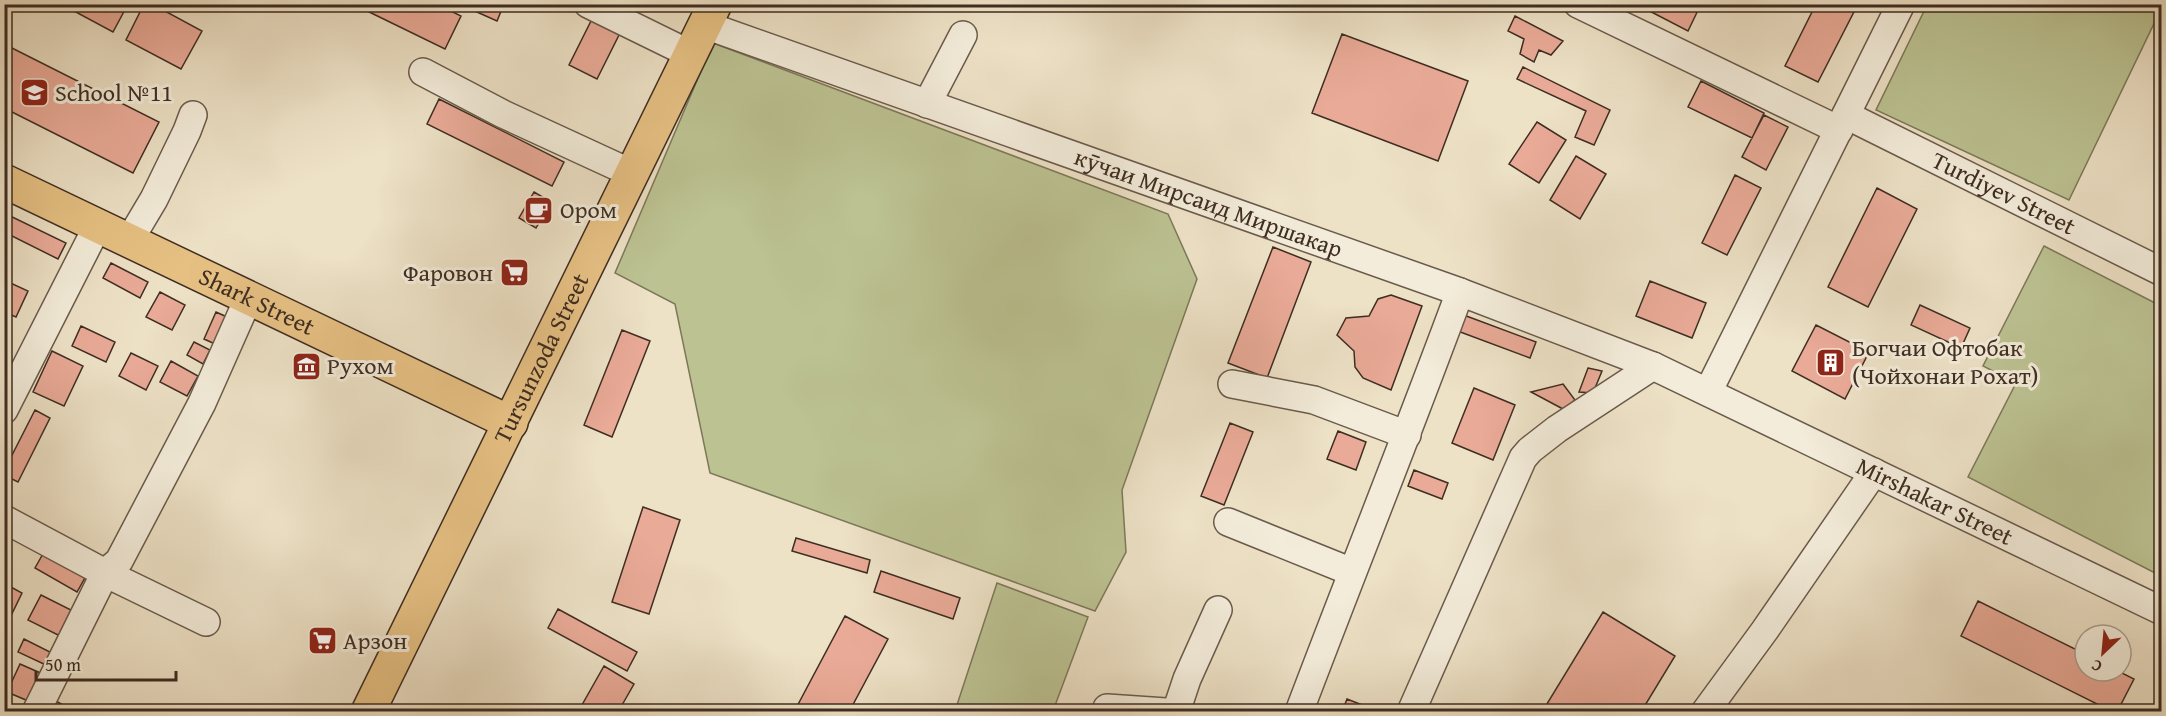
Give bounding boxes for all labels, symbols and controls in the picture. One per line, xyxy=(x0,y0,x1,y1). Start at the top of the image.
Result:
place label: School №11 xyxy=(55,75,173,110)
school or university icon: School №11 xyxy=(18,77,50,109)
street label: кӯчаи Мирсаид Миршакар xyxy=(1070,139,1347,266)
street label: Turdiyev Street xyxy=(1926,142,2082,244)
place label: Ором xyxy=(560,192,617,227)
cafe icon: Ором xyxy=(523,194,555,226)
place label: Фаровон xyxy=(403,255,493,290)
supermarket icon: Фаровон xyxy=(498,257,530,289)
street label: Shark Street xyxy=(193,259,321,344)
street label: Tursunzoda Street xyxy=(484,267,598,449)
place label: Богчаи Офтобак (Чойхонаи Рохат) xyxy=(1852,330,2038,393)
building icon: Богчаи Офтобак (Чойхонаи Рохат) xyxy=(1815,346,1847,378)
place label: Рухом xyxy=(327,348,394,383)
museum icon: Рухом xyxy=(290,350,322,382)
street label: Mirshakar Street xyxy=(1851,448,2019,554)
place label: Арзон xyxy=(343,623,407,658)
north arrow xyxy=(2073,623,2133,683)
supermarket icon: Арзон xyxy=(306,625,338,657)
scale bar xyxy=(36,644,176,682)
text: 50 m xyxy=(45,651,81,678)
text: С xyxy=(2087,654,2106,679)

